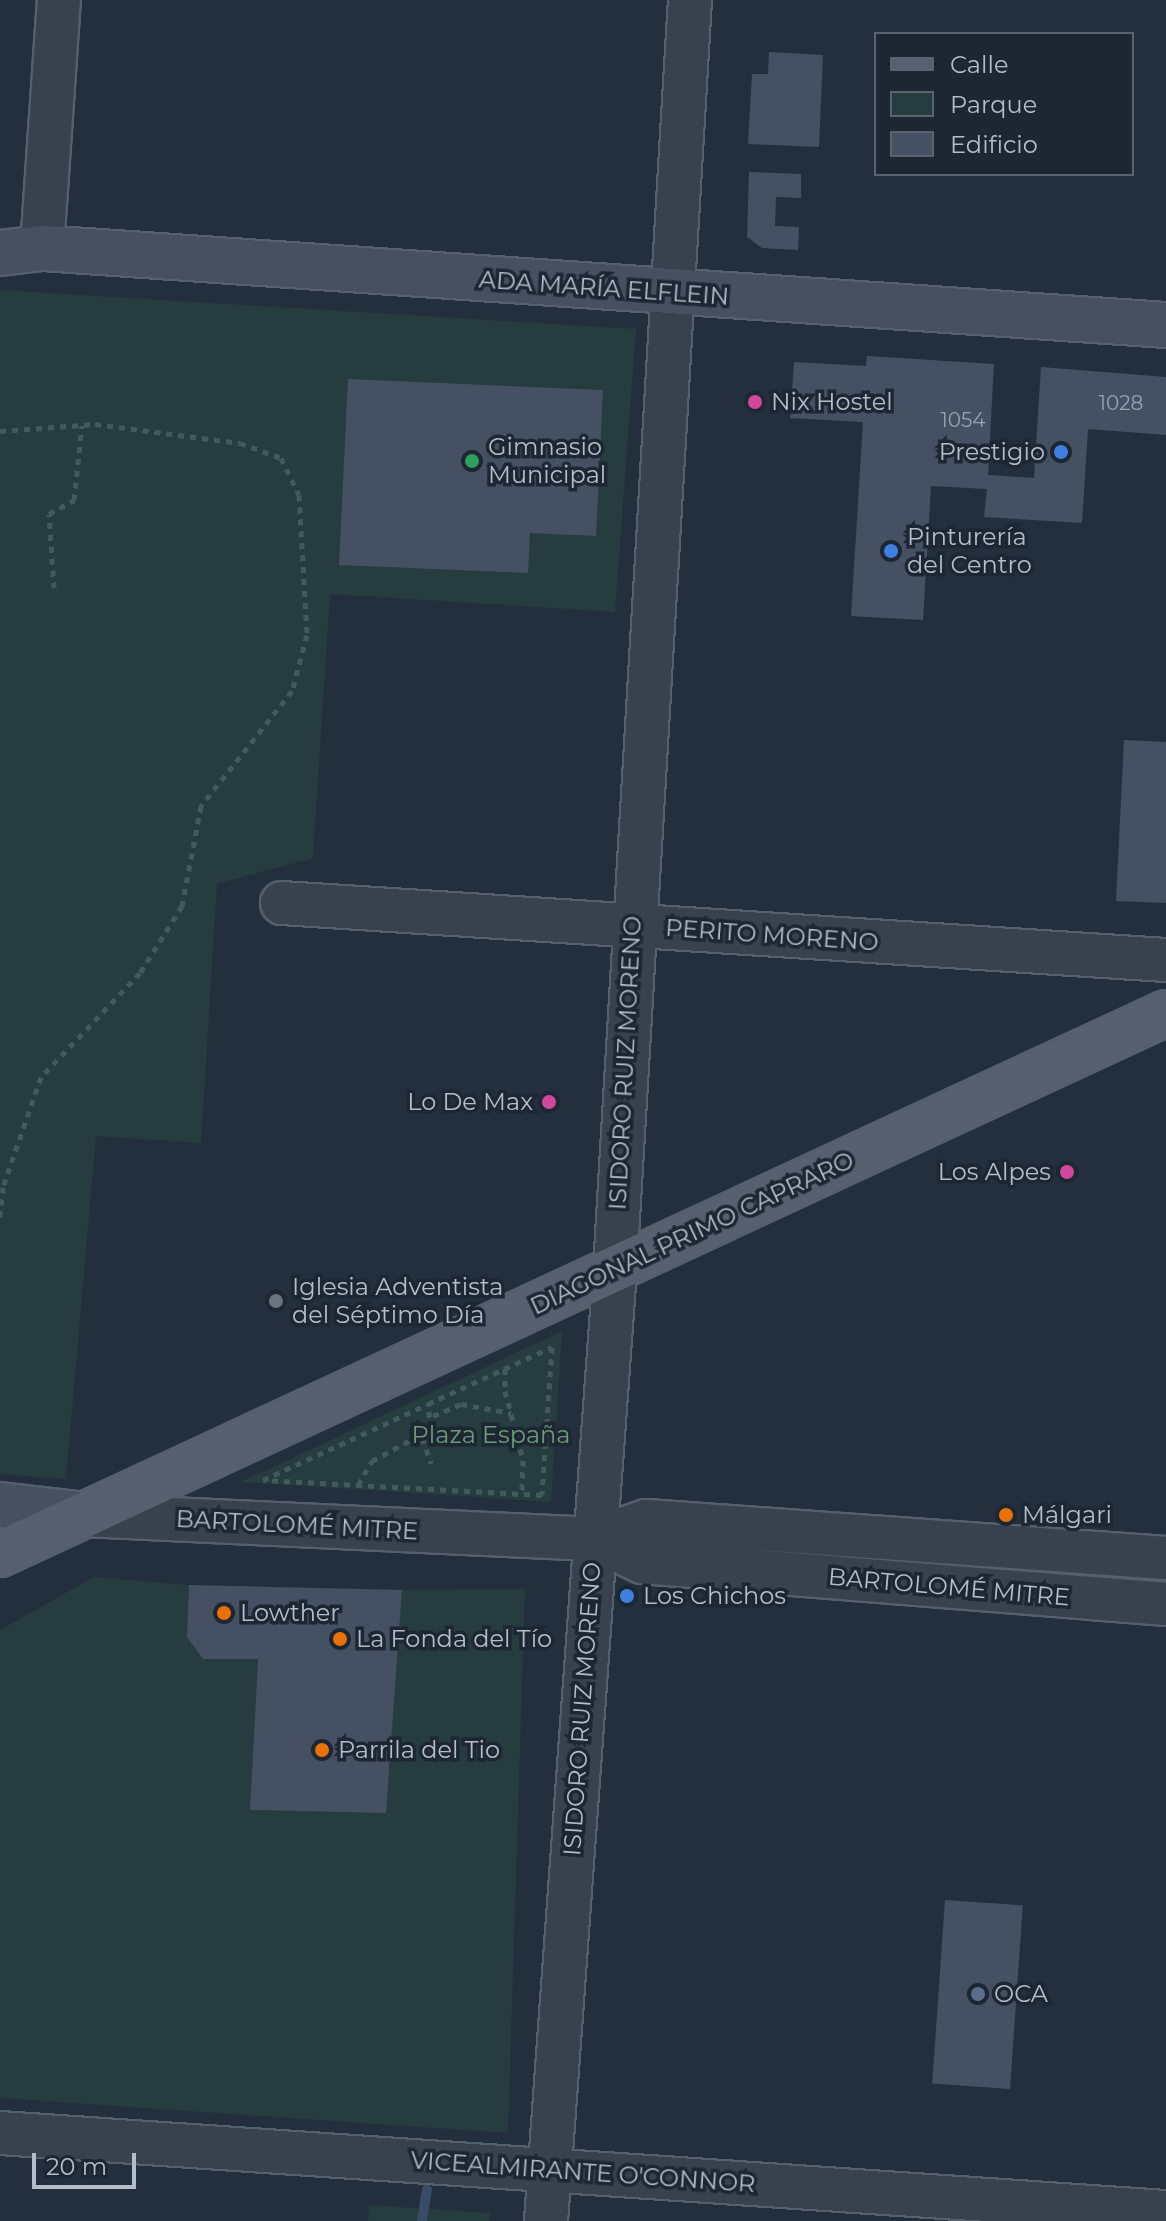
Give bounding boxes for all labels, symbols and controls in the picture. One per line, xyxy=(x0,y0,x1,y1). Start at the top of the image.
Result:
legend xyxy=(874,32,1134,176)
text: Calle xyxy=(950,50,1008,79)
text: Parque xyxy=(950,90,1037,119)
text: Edificio xyxy=(950,130,1038,159)
street label: ADA MARÍA ELFLEIN xyxy=(478,265,730,311)
place label: Nix Hostel xyxy=(771,388,893,416)
house number: 1028 xyxy=(1099,391,1143,415)
marker: Nix Hostel xyxy=(746,393,764,411)
house number: 1054 xyxy=(941,408,985,432)
place label: Gimnasio Municipal xyxy=(488,433,606,489)
place label: Prestigio xyxy=(939,438,1045,466)
marker: Prestigio xyxy=(1052,443,1070,461)
marker: Gimnasio Municipal xyxy=(463,452,481,470)
place label: Pinturería del Centro xyxy=(907,523,1032,579)
marker: Pinturería del Centro xyxy=(882,542,900,560)
street label: PERITO MORENO xyxy=(664,913,880,957)
street label: ISIDORO RUIZ MORENO xyxy=(603,915,647,1211)
place label: Lo De Max xyxy=(407,1088,533,1116)
marker: Lo De Max xyxy=(540,1093,558,1111)
street label: DIAGONAL PRIMO CAPRARO xyxy=(526,1145,858,1321)
place label: Los Alpes xyxy=(938,1158,1051,1186)
marker: Los Alpes xyxy=(1058,1163,1076,1181)
place label: Iglesia Adventista del Séptimo Día xyxy=(292,1273,503,1329)
marker: Iglesia Adventista del Séptimo Día xyxy=(267,1292,285,1310)
park label: Plaza España xyxy=(412,1421,570,1449)
place label: Málgari xyxy=(1022,1501,1112,1529)
street label: BARTOLOMÉ MITRE xyxy=(175,1504,419,1546)
marker: Málgari xyxy=(997,1506,1015,1524)
street label: ISIDORO RUIZ MORENO xyxy=(557,1561,607,1857)
street label: BARTOLOMÉ MITRE xyxy=(827,1562,1071,1612)
place label: Los Chichos xyxy=(643,1582,786,1610)
marker: Los Chichos xyxy=(618,1587,636,1605)
place label: Lowther xyxy=(240,1599,340,1627)
marker: Lowther xyxy=(215,1604,233,1622)
place label: La Fonda del Tío xyxy=(356,1625,552,1653)
marker: La Fonda del Tío xyxy=(331,1630,349,1648)
place label: Parrila del Tio xyxy=(338,1736,500,1764)
marker: Parrila del Tio xyxy=(313,1741,331,1759)
place label: OCA xyxy=(994,1980,1048,2008)
marker: OCA xyxy=(969,1985,987,2003)
scale bar xyxy=(36,2137,140,2187)
street label: VICEALMIRANTE O'CONNOR xyxy=(410,2146,756,2198)
text: 20 m xyxy=(46,2152,107,2181)

